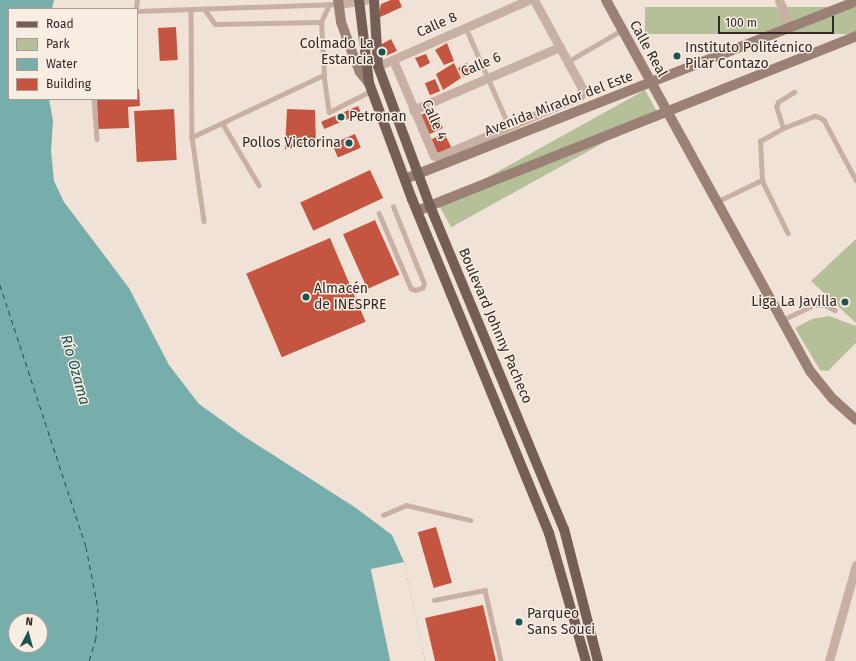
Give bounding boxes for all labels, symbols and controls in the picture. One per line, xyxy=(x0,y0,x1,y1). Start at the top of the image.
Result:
legend xyxy=(8,8,138,100)
scale bar xyxy=(720,8,836,34)
street label: Calle 8 xyxy=(414,9,460,41)
text: 100 m xyxy=(725,16,757,30)
text: Road xyxy=(46,17,74,31)
street label: Calle Real xyxy=(626,18,670,80)
place label: Colmado La Estancia xyxy=(300,36,374,68)
text: Park xyxy=(46,37,70,51)
place label: Instituto Politécnico Pilar Contazo xyxy=(685,40,813,72)
marker: Colmado La Estancia xyxy=(377,47,387,57)
street label: Calle 6 xyxy=(458,49,504,81)
marker: Instituto Politécnico Pilar Contazo xyxy=(672,51,682,61)
text: Water xyxy=(46,57,77,71)
street label: Avenida Mirador del Este xyxy=(482,68,636,140)
text: Building xyxy=(46,77,91,91)
street label: Calle 4 xyxy=(418,97,450,143)
place label: Petronan xyxy=(349,109,407,125)
marker: Petronan xyxy=(336,112,346,122)
place label: Pollos Victorina xyxy=(242,135,341,151)
marker: Pollos Victorina xyxy=(344,138,354,148)
street label: Boulevard Johnny Pacheco xyxy=(455,246,535,406)
place label: Almacén de INESPRE xyxy=(314,281,386,314)
marker: Almacén de INESPRE xyxy=(301,292,311,302)
place label: Liga La Javilla xyxy=(751,294,837,310)
marker: Liga La Javilla xyxy=(840,297,850,307)
water label: Río Ozama xyxy=(56,333,94,407)
place label: Parqueo Sans Souci xyxy=(527,606,595,638)
north arrow xyxy=(8,613,48,653)
text: N xyxy=(25,615,34,628)
marker: Parqueo Sans Souci xyxy=(514,617,524,627)

